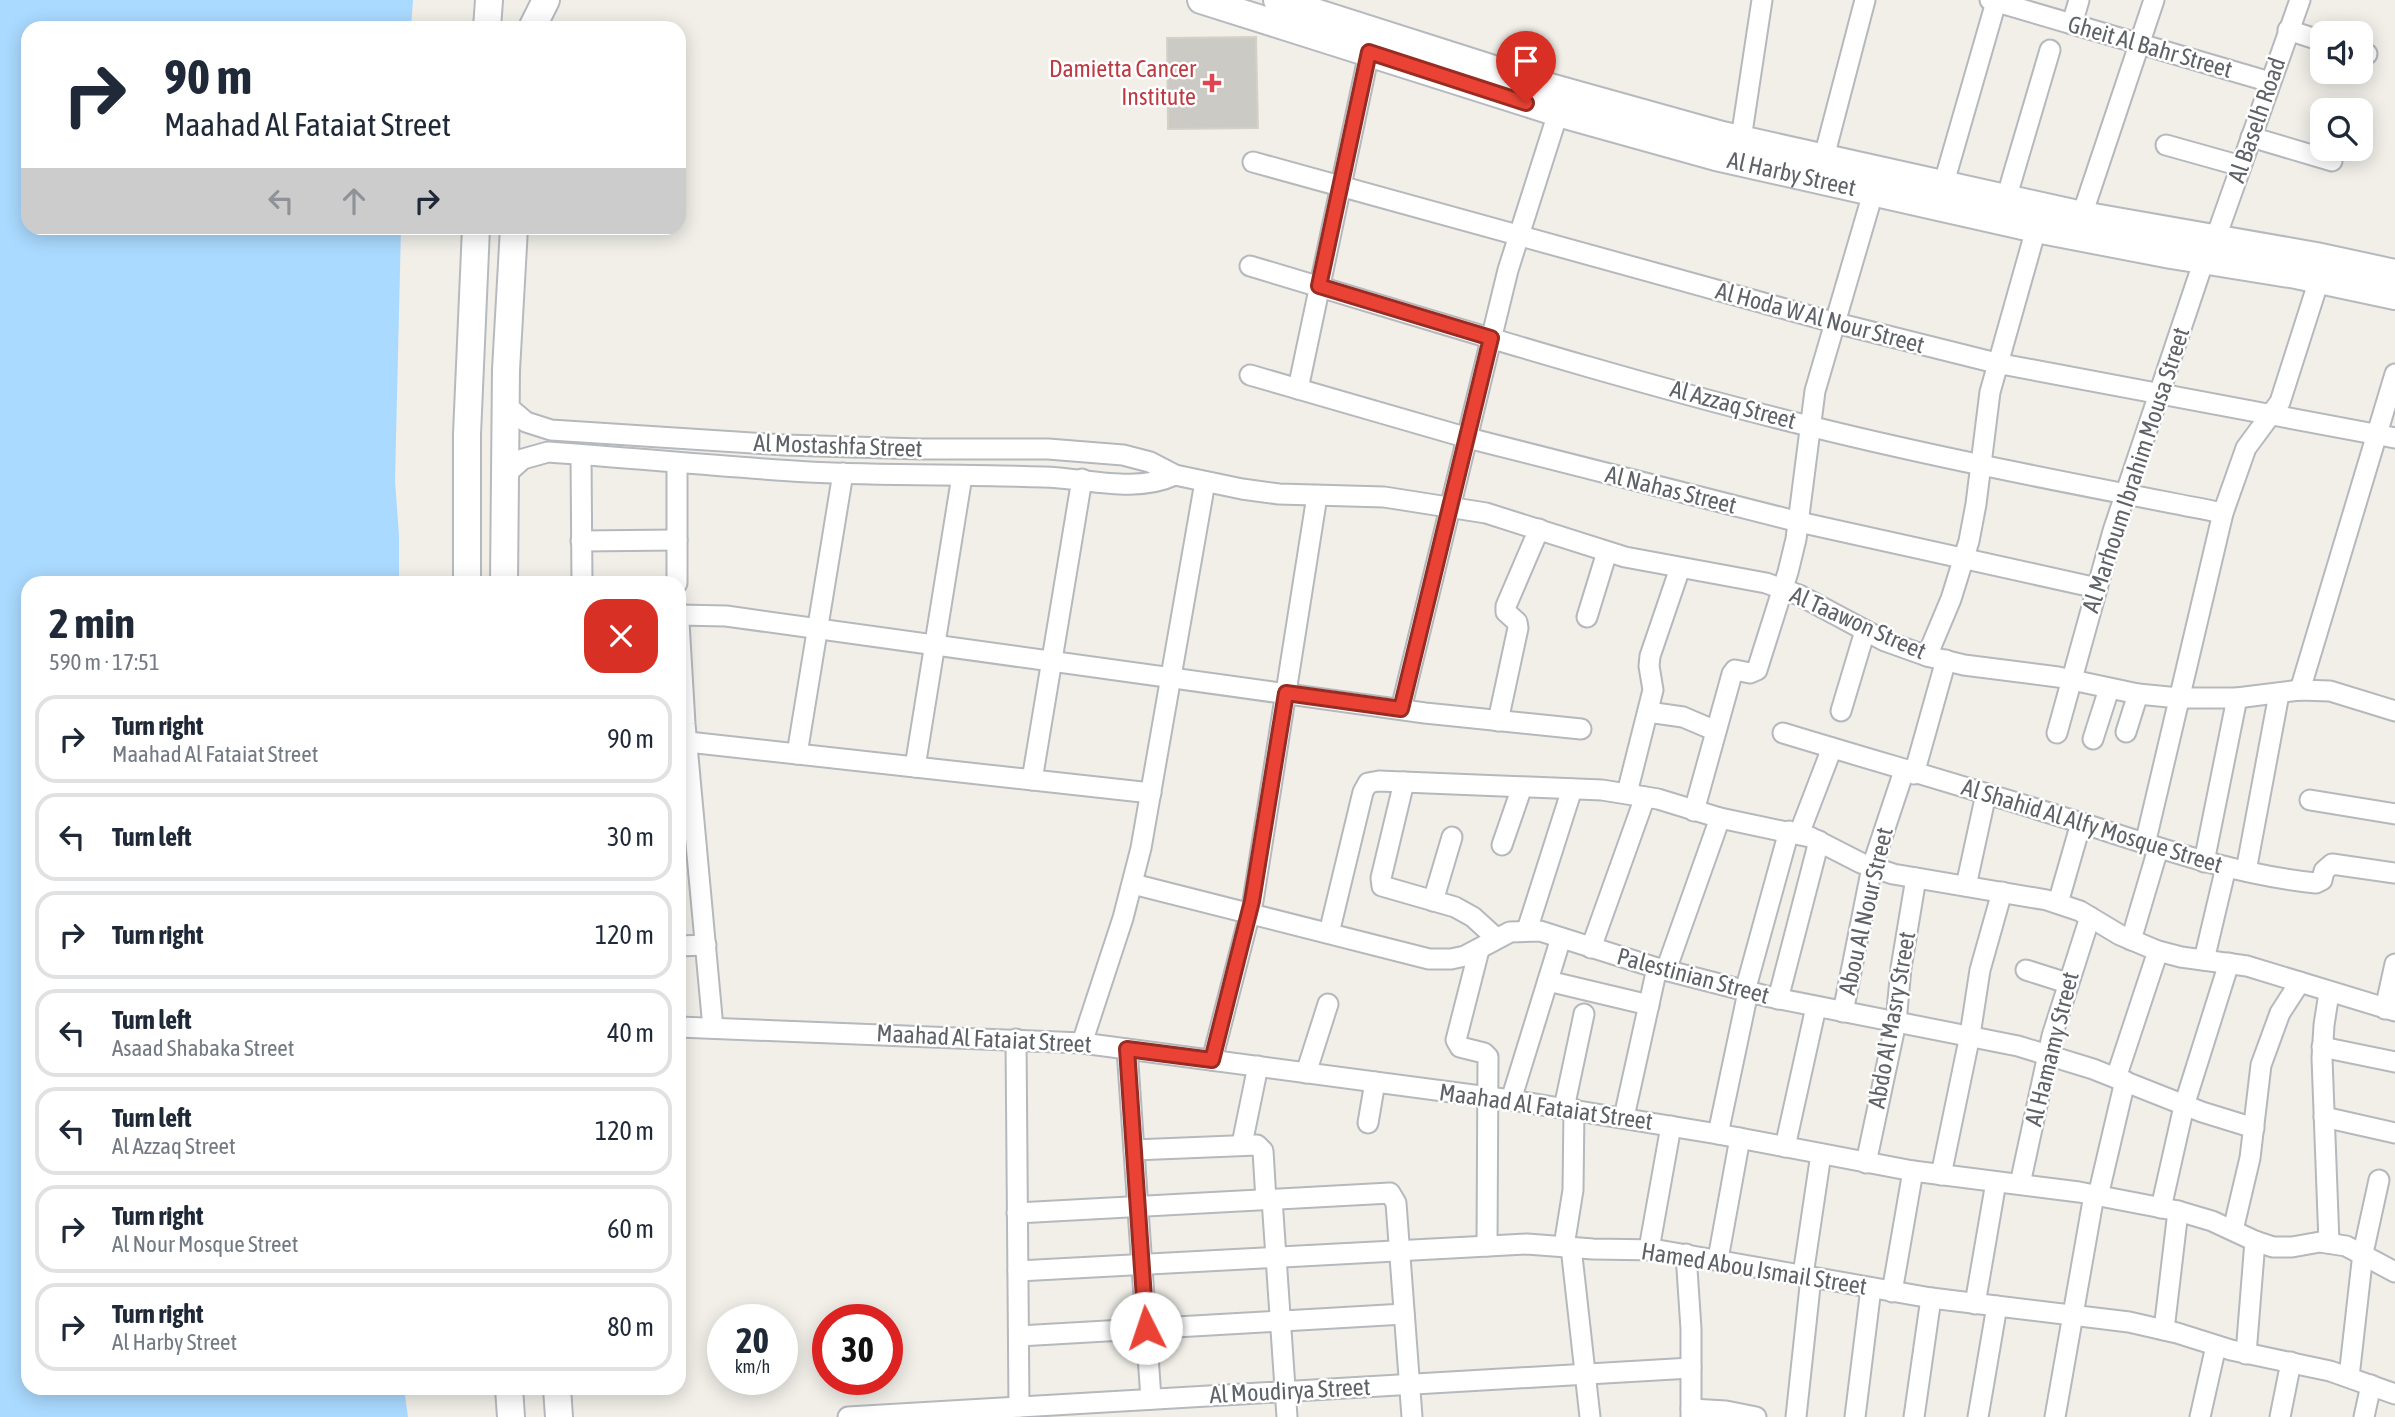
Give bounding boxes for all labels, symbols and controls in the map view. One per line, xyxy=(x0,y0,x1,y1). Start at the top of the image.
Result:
street label: Gheit Al Bahr Street xyxy=(2065,10,2235,83)
map controls xyxy=(2310,21,2373,161)
button: sound xyxy=(2310,21,2373,84)
pin xyxy=(1496,31,1556,103)
icon: arrive xyxy=(1507,42,1545,80)
text: 90 m xyxy=(164,48,252,104)
icon: right xyxy=(49,49,140,140)
street label: Al Baselh Road xyxy=(2223,54,2291,186)
place label: Damietta Cancer Institute xyxy=(1049,55,1197,110)
marker: Damietta Cancer Institute xyxy=(1202,73,1222,93)
button: search xyxy=(2310,98,2373,161)
text: Maahad Al Fataiat Street xyxy=(164,106,451,143)
street label: Al Harby Street xyxy=(1725,146,1859,201)
icon: left xyxy=(262,182,300,220)
icon: ahead xyxy=(335,182,373,220)
icon: right xyxy=(408,182,446,220)
street label: Al Hoda W Al Nour Street xyxy=(1713,277,1927,358)
street label: Al Marhoum Ibrahim Mousa Street xyxy=(2077,324,2194,616)
street label: Al Azzaq Street xyxy=(1667,375,1799,434)
street label: Al Mostashfa Street xyxy=(753,429,923,462)
street label: Al Nahas Street xyxy=(1603,460,1739,519)
street label: Al Taawon Street xyxy=(1786,581,1930,665)
text: 2 min xyxy=(49,599,135,647)
button: close xyxy=(584,599,658,673)
text: 590 m · 17:51 xyxy=(49,649,160,675)
text: Turn right xyxy=(112,711,203,741)
icon: right xyxy=(53,720,91,758)
text: 90 m xyxy=(607,724,654,754)
text: Maahad Al Fataiat Street xyxy=(112,741,318,767)
street label: Al Shahid Al Alfy Mosque Street xyxy=(1959,773,2226,878)
icon: left xyxy=(53,818,91,856)
text: Turn left xyxy=(112,822,192,852)
text: 30 m xyxy=(607,822,654,852)
street label: Abou Al Nour Street xyxy=(1833,825,1898,997)
icon: right xyxy=(53,916,91,954)
text: Turn right xyxy=(112,920,203,950)
text: 120 m xyxy=(595,920,654,950)
street label: Abdo Al Masry Street xyxy=(1863,929,1920,1110)
street label: Palestinian Street xyxy=(1614,942,1772,1009)
street label: Al Hamamy Street xyxy=(2019,969,2084,1129)
text: Turn left xyxy=(112,1005,192,1035)
icon: left xyxy=(53,1014,91,1052)
text: 40 m xyxy=(607,1018,654,1048)
street label: Maahad Al Fataiat Street xyxy=(876,1019,1092,1058)
text: Asaad Shabaka Street xyxy=(112,1035,294,1061)
street label: Maahad Al Fataiat Street xyxy=(1438,1078,1655,1135)
text: Turn left xyxy=(112,1103,192,1133)
icon: left xyxy=(53,1112,91,1150)
text: 120 m xyxy=(595,1116,654,1146)
text: Al Azzaq Street xyxy=(112,1133,236,1159)
text: Turn right xyxy=(112,1201,203,1231)
icon: right xyxy=(53,1210,91,1248)
text: 60 m xyxy=(607,1214,654,1244)
text: Al Nour Mosque Street xyxy=(112,1231,298,1257)
street label: Hamed Abou Ismail Street xyxy=(1639,1237,1869,1300)
position arrow xyxy=(1109,1291,1183,1365)
text: Turn right xyxy=(112,1299,203,1329)
speed limit sign: 30 xyxy=(812,1304,903,1395)
icon: right xyxy=(53,1308,91,1346)
text: 80 m xyxy=(607,1312,654,1342)
text: 20 xyxy=(736,1320,769,1360)
text: Al Harby Street xyxy=(112,1329,237,1355)
text: km/h xyxy=(735,1356,770,1377)
street label: Al Moudirya Street xyxy=(1209,1373,1371,1408)

